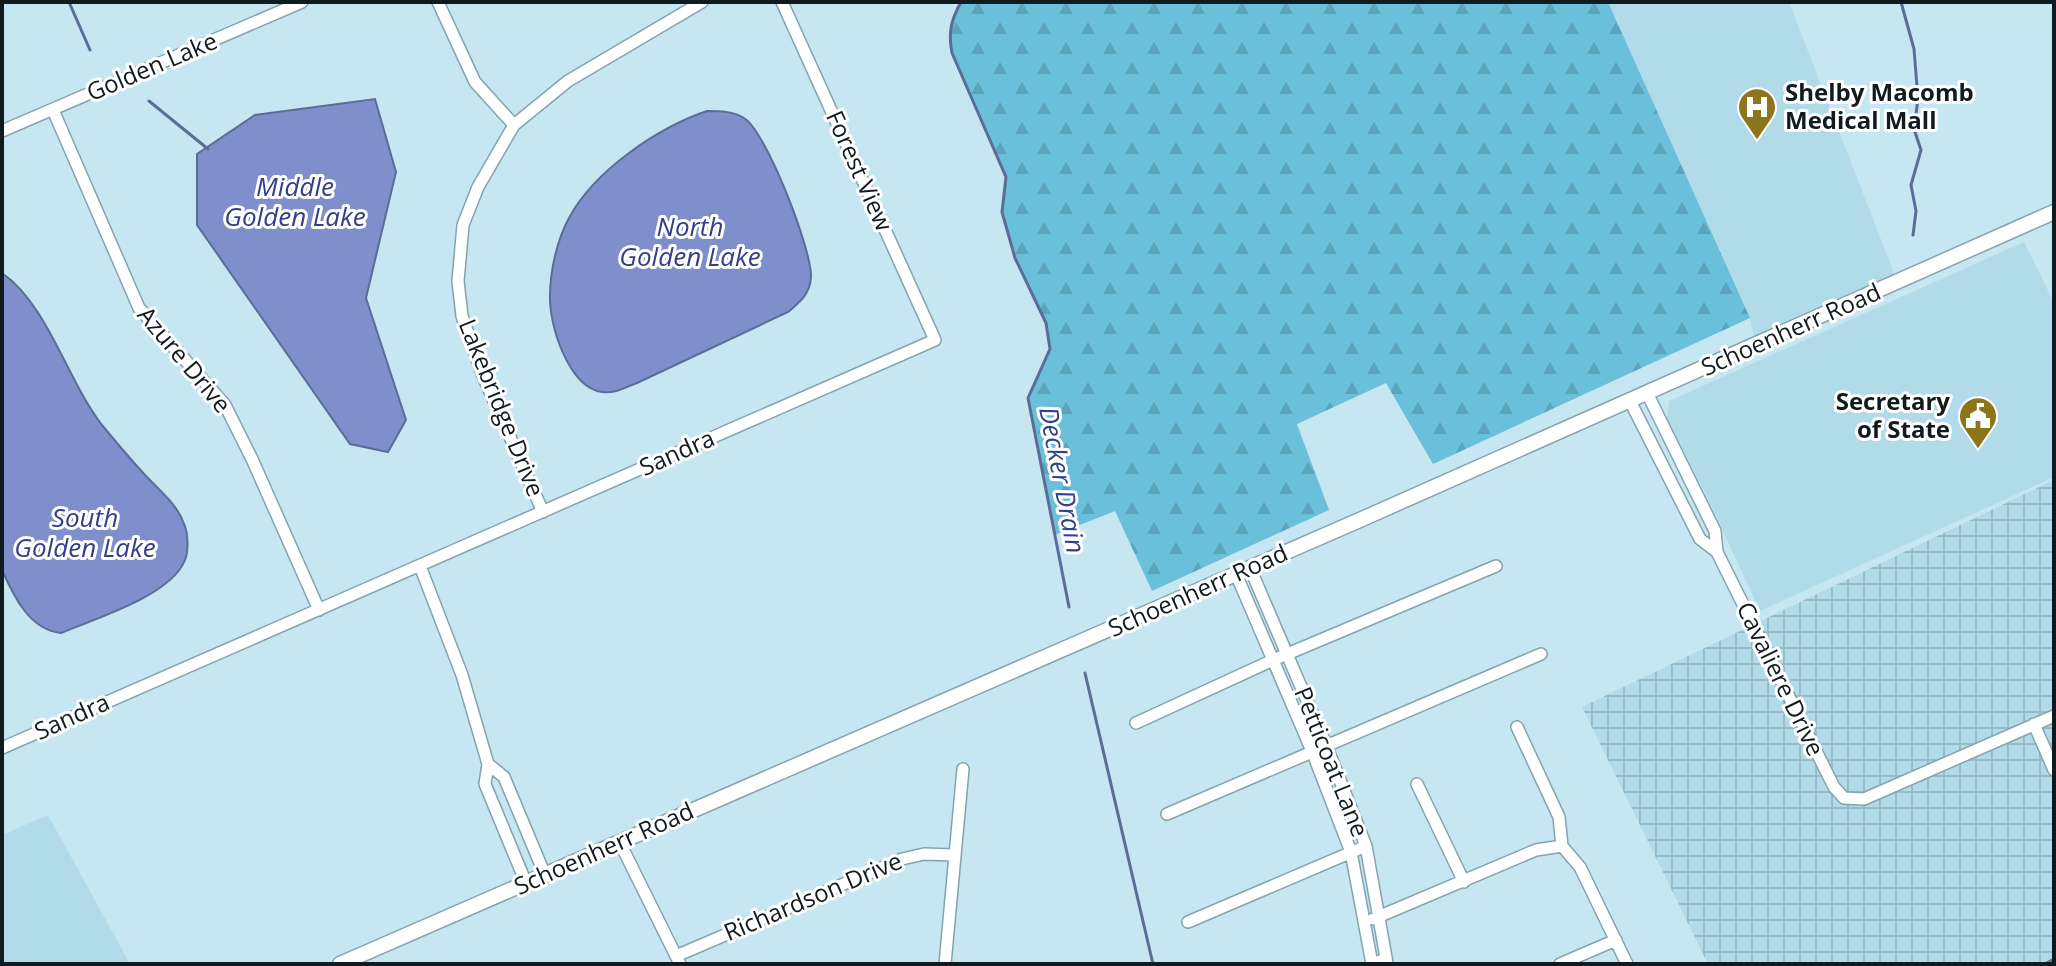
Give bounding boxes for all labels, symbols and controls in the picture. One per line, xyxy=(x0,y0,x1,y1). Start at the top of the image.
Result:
street label: Golden Lake xyxy=(81,23,222,108)
place label: Shelby Macomb Medical Mall xyxy=(1785,75,1974,136)
hospital icon: Shelby Macomb Medical Mall xyxy=(1736,86,1778,141)
street label: Forest View xyxy=(819,105,902,236)
water label: Middle Golden Lake xyxy=(224,168,366,234)
water label: North Golden Lake xyxy=(619,208,761,274)
street label: Schoenherr Road xyxy=(1695,274,1885,383)
street label: Azure Drive xyxy=(131,299,239,419)
street label: Lakebridge Drive xyxy=(452,314,553,501)
place label: Secretary of State xyxy=(1836,384,1950,445)
public building icon: Secretary of State xyxy=(1957,395,1999,450)
water label: Decker Drain xyxy=(1031,403,1095,556)
street label: Sandra xyxy=(634,420,719,483)
water label: South Golden Lake xyxy=(14,499,156,565)
street label: Schoenherr Road xyxy=(1102,535,1292,644)
street label: Cavaliere Drive xyxy=(1730,596,1833,761)
street label: Petticoat Lane xyxy=(1287,681,1378,841)
street label: Sandra xyxy=(29,684,114,747)
street label: Schoenherr Road xyxy=(508,793,698,902)
street label: Richardson Drive xyxy=(718,843,907,948)

